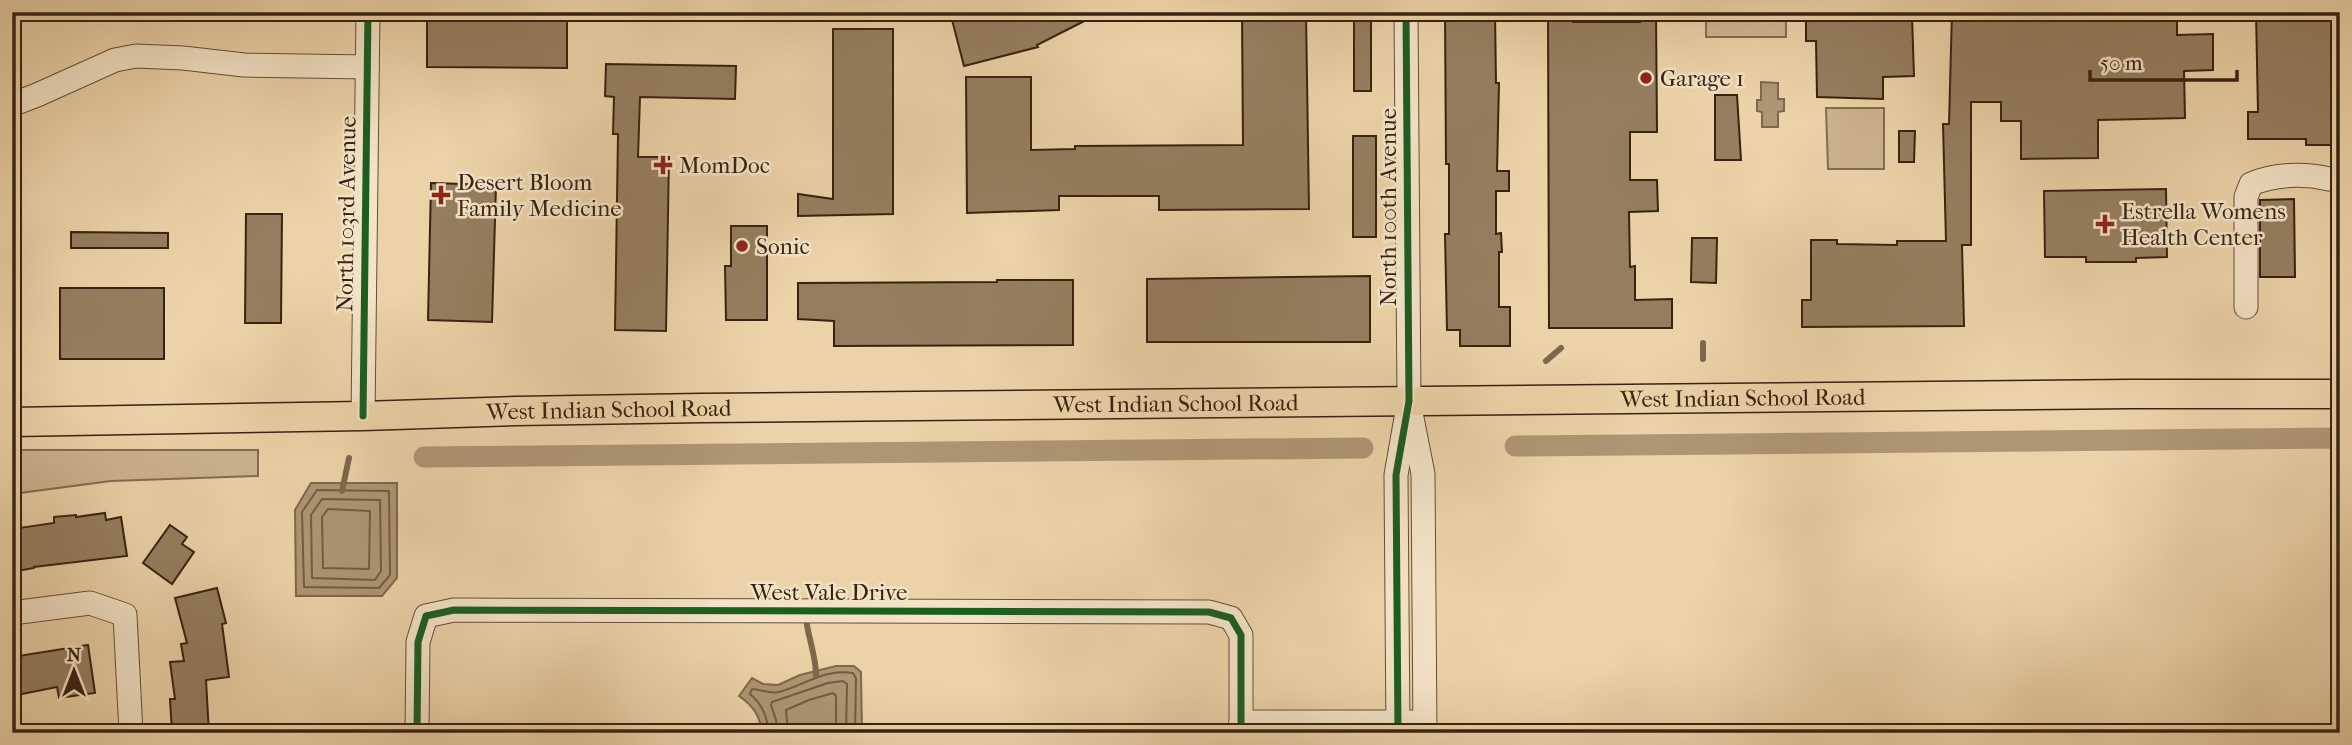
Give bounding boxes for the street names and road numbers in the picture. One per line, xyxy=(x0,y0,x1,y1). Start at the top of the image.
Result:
street label: North 100th Avenue xyxy=(1375,108,1402,306)
street label: North 103rd Avenue xyxy=(331,116,362,312)
street label: West Indian School Road xyxy=(1619,384,1866,413)
street label: West Indian School Road xyxy=(1052,389,1299,419)
street label: West Indian School Road xyxy=(485,395,732,426)
street label: West Vale Drive xyxy=(750,579,907,606)

